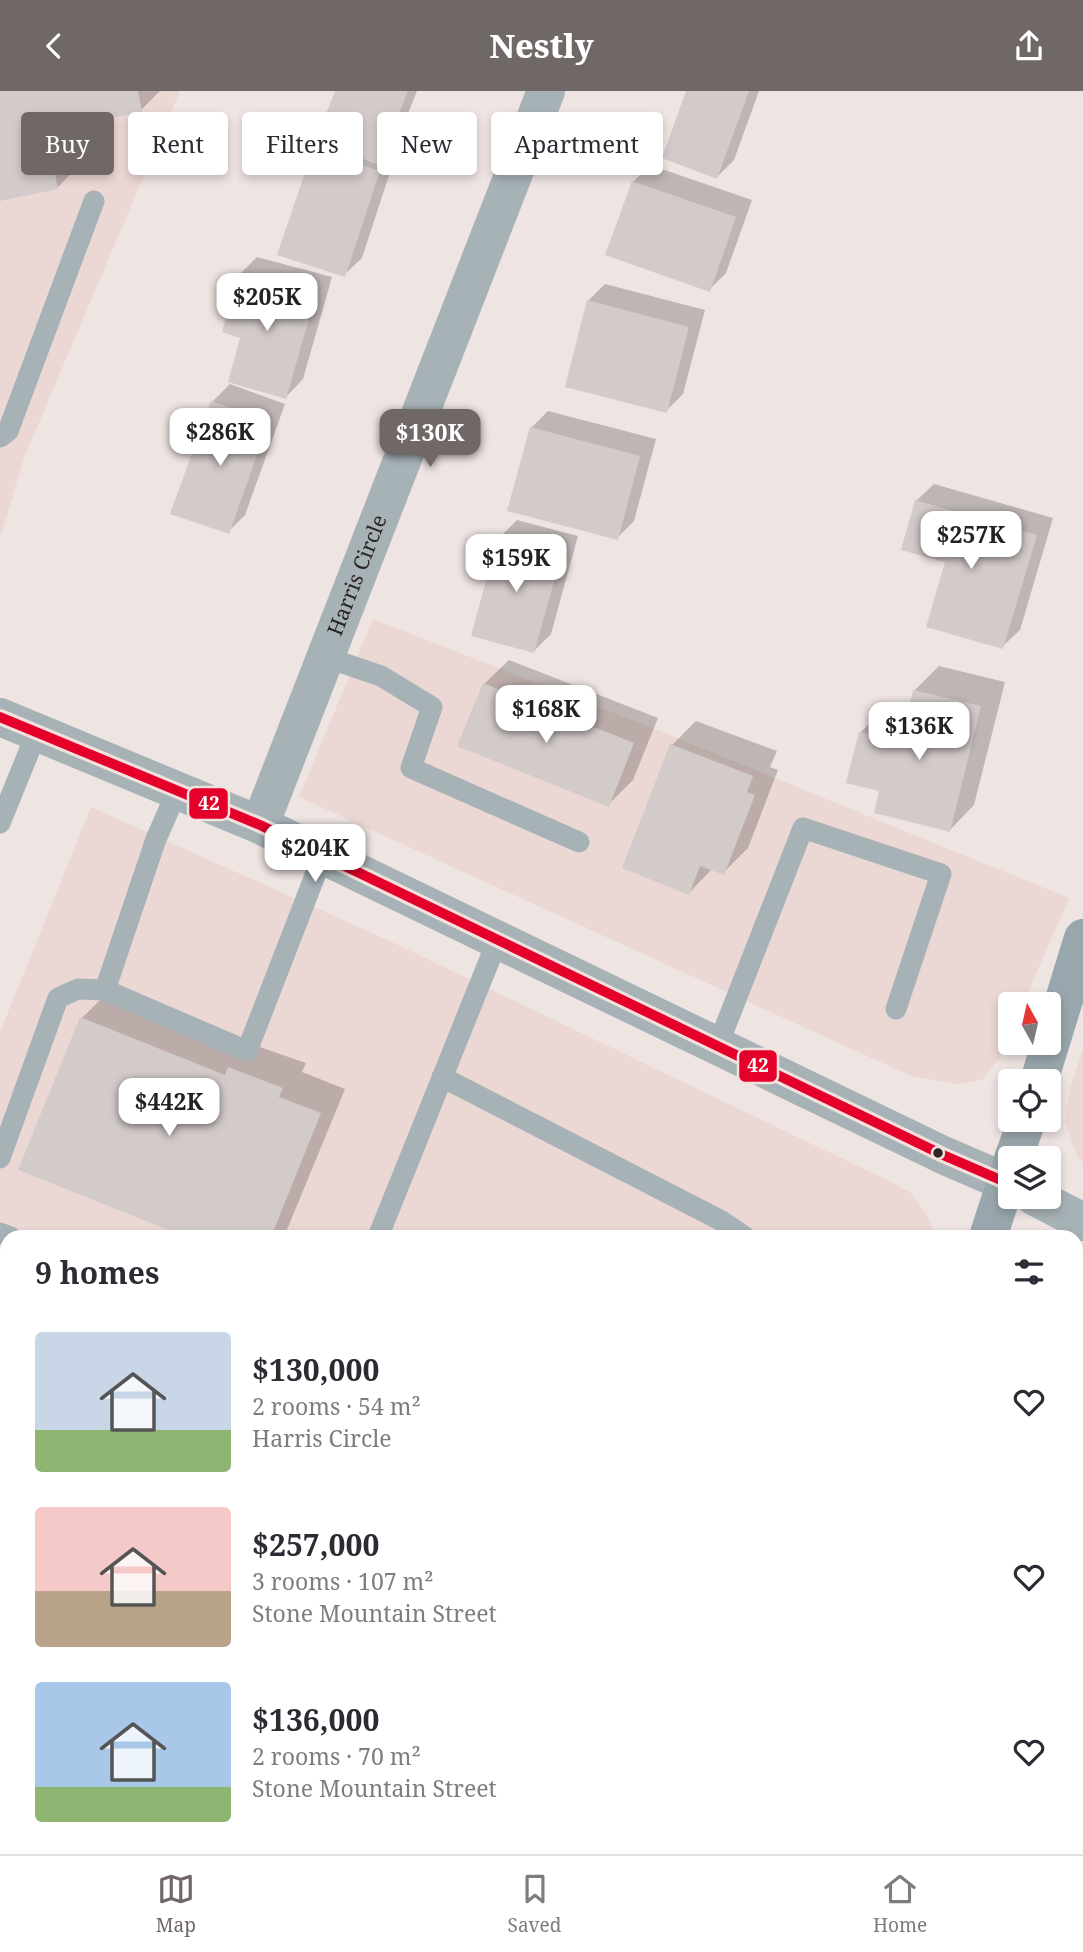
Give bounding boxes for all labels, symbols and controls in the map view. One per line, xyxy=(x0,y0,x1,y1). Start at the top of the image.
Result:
text: Nestly xyxy=(489,24,594,67)
icon: back xyxy=(35,27,73,65)
icon: share xyxy=(1010,27,1048,65)
chip: Buy xyxy=(21,112,114,175)
chip: Rent xyxy=(128,112,228,175)
chip: Filters xyxy=(242,112,363,175)
chip: New xyxy=(377,112,477,175)
chip: Apartment xyxy=(491,112,663,175)
pin: $205K xyxy=(218,273,316,333)
text: $205K xyxy=(233,280,301,312)
pin: $286K xyxy=(171,409,269,468)
pin: $130K xyxy=(381,409,479,469)
text: $286K xyxy=(186,415,254,447)
text: $130K xyxy=(396,416,464,448)
street label: Harris Circle xyxy=(320,510,393,639)
pin: $257K xyxy=(922,511,1020,571)
text: $257K xyxy=(937,518,1005,550)
pin: $159K xyxy=(467,535,565,594)
text: $159K xyxy=(482,541,550,573)
pin: $168K xyxy=(497,685,595,745)
text: $168K xyxy=(512,692,580,724)
pin: $136K xyxy=(870,703,968,762)
text: $136K xyxy=(885,709,953,741)
line badge: 42 xyxy=(188,787,229,820)
text: 42 xyxy=(198,790,220,816)
pin: $204K xyxy=(266,825,364,884)
text: $204K xyxy=(281,831,349,863)
north arrow xyxy=(998,992,1060,1055)
map controls xyxy=(998,992,1061,1209)
line badge: 42 xyxy=(738,1049,778,1083)
text: 42 xyxy=(747,1052,769,1078)
button: locate xyxy=(998,1069,1061,1132)
pin: $442K xyxy=(120,1079,218,1138)
text: $442K xyxy=(135,1085,203,1117)
unlabelled marker xyxy=(931,1146,945,1160)
button: layers xyxy=(998,1146,1061,1209)
text: 9 homes xyxy=(35,1252,159,1293)
icon: filters xyxy=(1010,1253,1048,1291)
text: $130,000 xyxy=(252,1349,379,1390)
icon: home xyxy=(91,1360,175,1444)
icon: heart xyxy=(1010,1383,1048,1421)
text: 2 rooms · 54 m² xyxy=(252,1390,421,1422)
text: Harris Circle xyxy=(252,1422,392,1454)
text: $257,000 xyxy=(252,1524,379,1565)
icon: home xyxy=(91,1535,175,1619)
icon: heart xyxy=(1010,1558,1048,1596)
text: 3 rooms · 107 m² xyxy=(252,1565,434,1597)
text: Stone Mountain Street xyxy=(252,1597,497,1629)
text: $136,000 xyxy=(252,1699,379,1740)
icon: home xyxy=(91,1710,175,1794)
icon: heart xyxy=(1010,1733,1048,1771)
text: 2 rooms · 70 m² xyxy=(252,1740,421,1772)
text: Stone Mountain Street xyxy=(252,1772,497,1804)
tab: Map xyxy=(156,1870,196,1938)
tab: Saved xyxy=(508,1870,561,1938)
tab: Home xyxy=(873,1870,927,1938)

